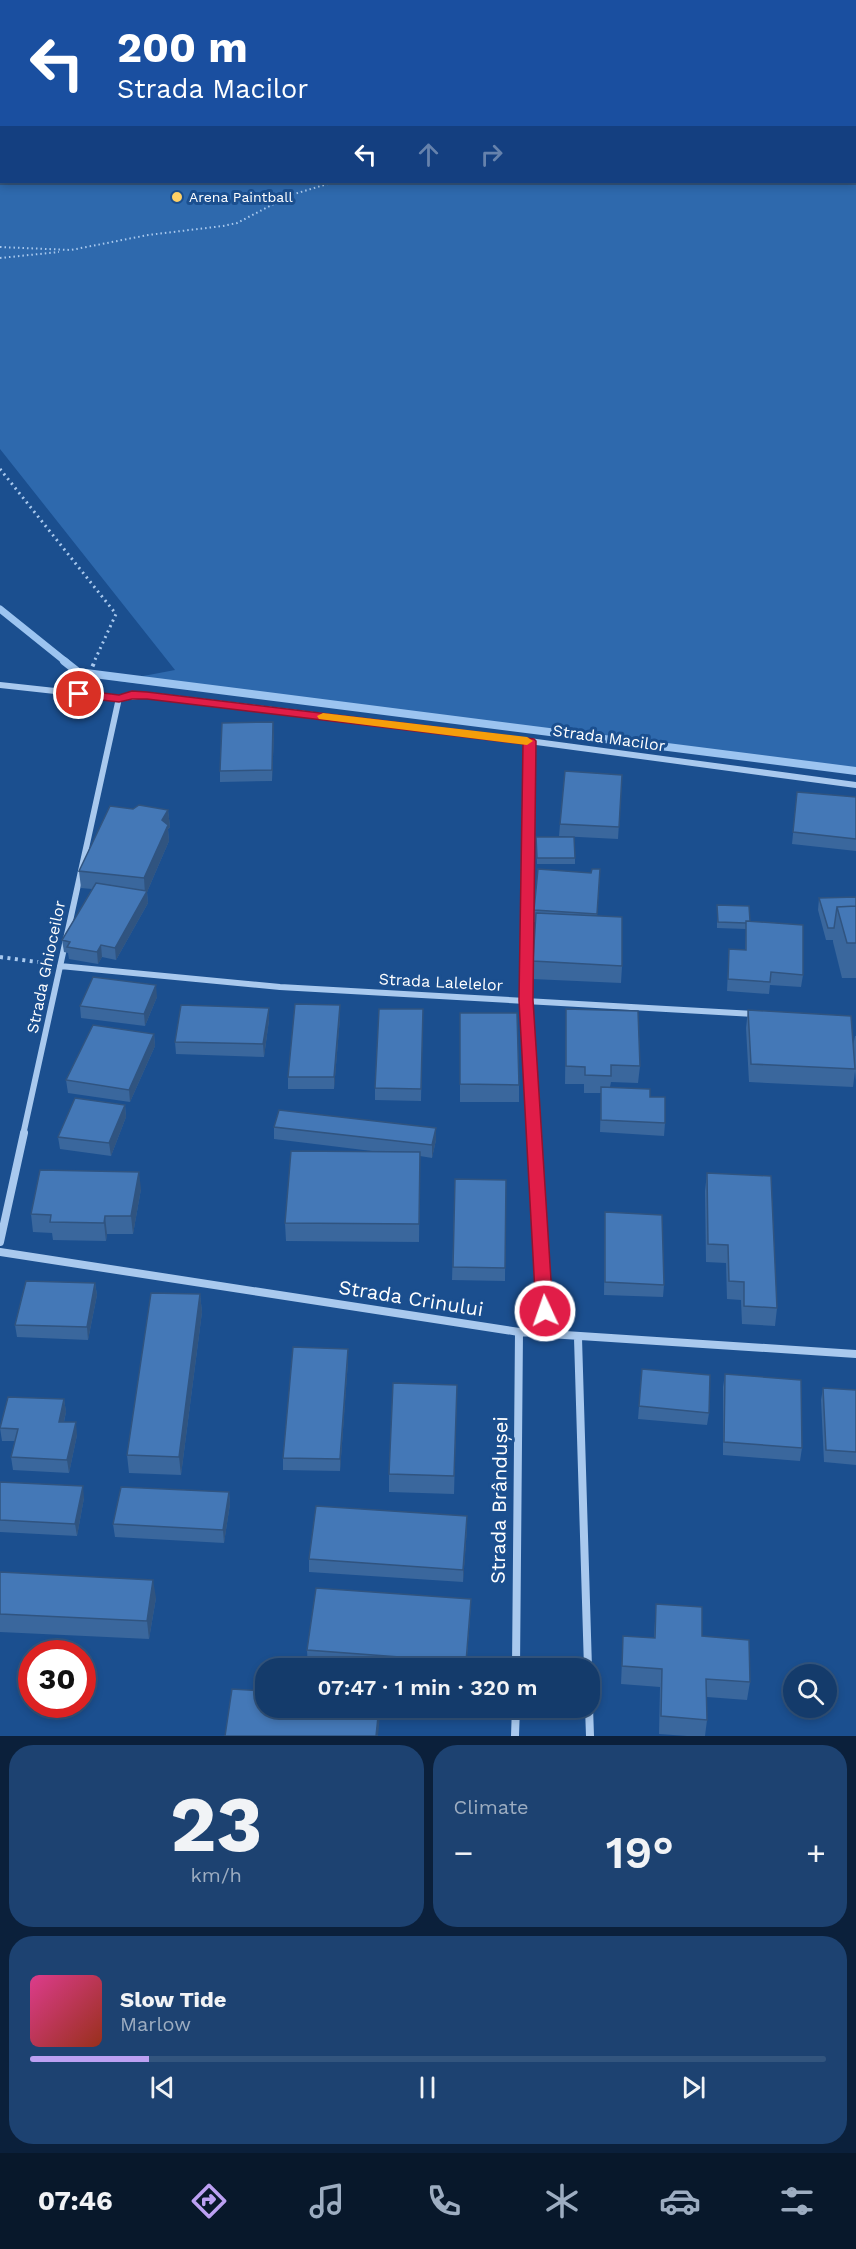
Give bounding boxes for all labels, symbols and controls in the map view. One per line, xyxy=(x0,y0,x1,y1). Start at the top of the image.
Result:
text: 200 m xyxy=(117,23,248,72)
icon: left xyxy=(18,24,96,102)
text: Strada Macilor xyxy=(117,73,308,105)
icon: left xyxy=(349,138,382,171)
icon: ahead xyxy=(412,138,445,171)
icon: right xyxy=(475,138,508,171)
place label: Arena Paintball xyxy=(189,189,293,205)
marker: Arena Paintball xyxy=(170,190,184,204)
pin xyxy=(53,668,104,719)
icon: arrive xyxy=(62,677,95,710)
street label: Strada Macilor xyxy=(552,721,667,755)
street label: Strada Ghioceilor xyxy=(23,898,69,1035)
street label: Strada Lalelelor xyxy=(378,969,504,995)
street label: Strada Crinului xyxy=(337,1275,485,1321)
position arrow xyxy=(513,1279,577,1343)
street label: Strada Brândușei xyxy=(486,1416,512,1584)
speed limit sign: 30 xyxy=(18,1640,96,1718)
map controls xyxy=(783,1664,837,1718)
button: search xyxy=(783,1664,837,1718)
text: 07:47 · 1 min · 320 m xyxy=(318,1675,537,1700)
text: 23 xyxy=(170,1778,263,1870)
text: Climate xyxy=(454,1795,529,1819)
text: 19° xyxy=(606,1826,674,1879)
text: − xyxy=(454,1833,473,1872)
text: + xyxy=(806,1833,826,1872)
text: km/h xyxy=(190,1863,242,1887)
text: Slow Tide xyxy=(120,1987,227,2012)
text: Marlow xyxy=(120,2012,191,2036)
icon: previous xyxy=(146,2071,179,2104)
icon: pause xyxy=(411,2071,444,2104)
icon: next xyxy=(677,2071,710,2104)
icon: directions xyxy=(188,2180,230,2222)
icon: music xyxy=(306,2180,348,2222)
icon: phone xyxy=(423,2180,465,2222)
icon: climate xyxy=(541,2180,583,2222)
icon: car xyxy=(659,2180,701,2222)
icon: filters xyxy=(776,2180,818,2222)
text: 07:46 xyxy=(38,2185,113,2217)

